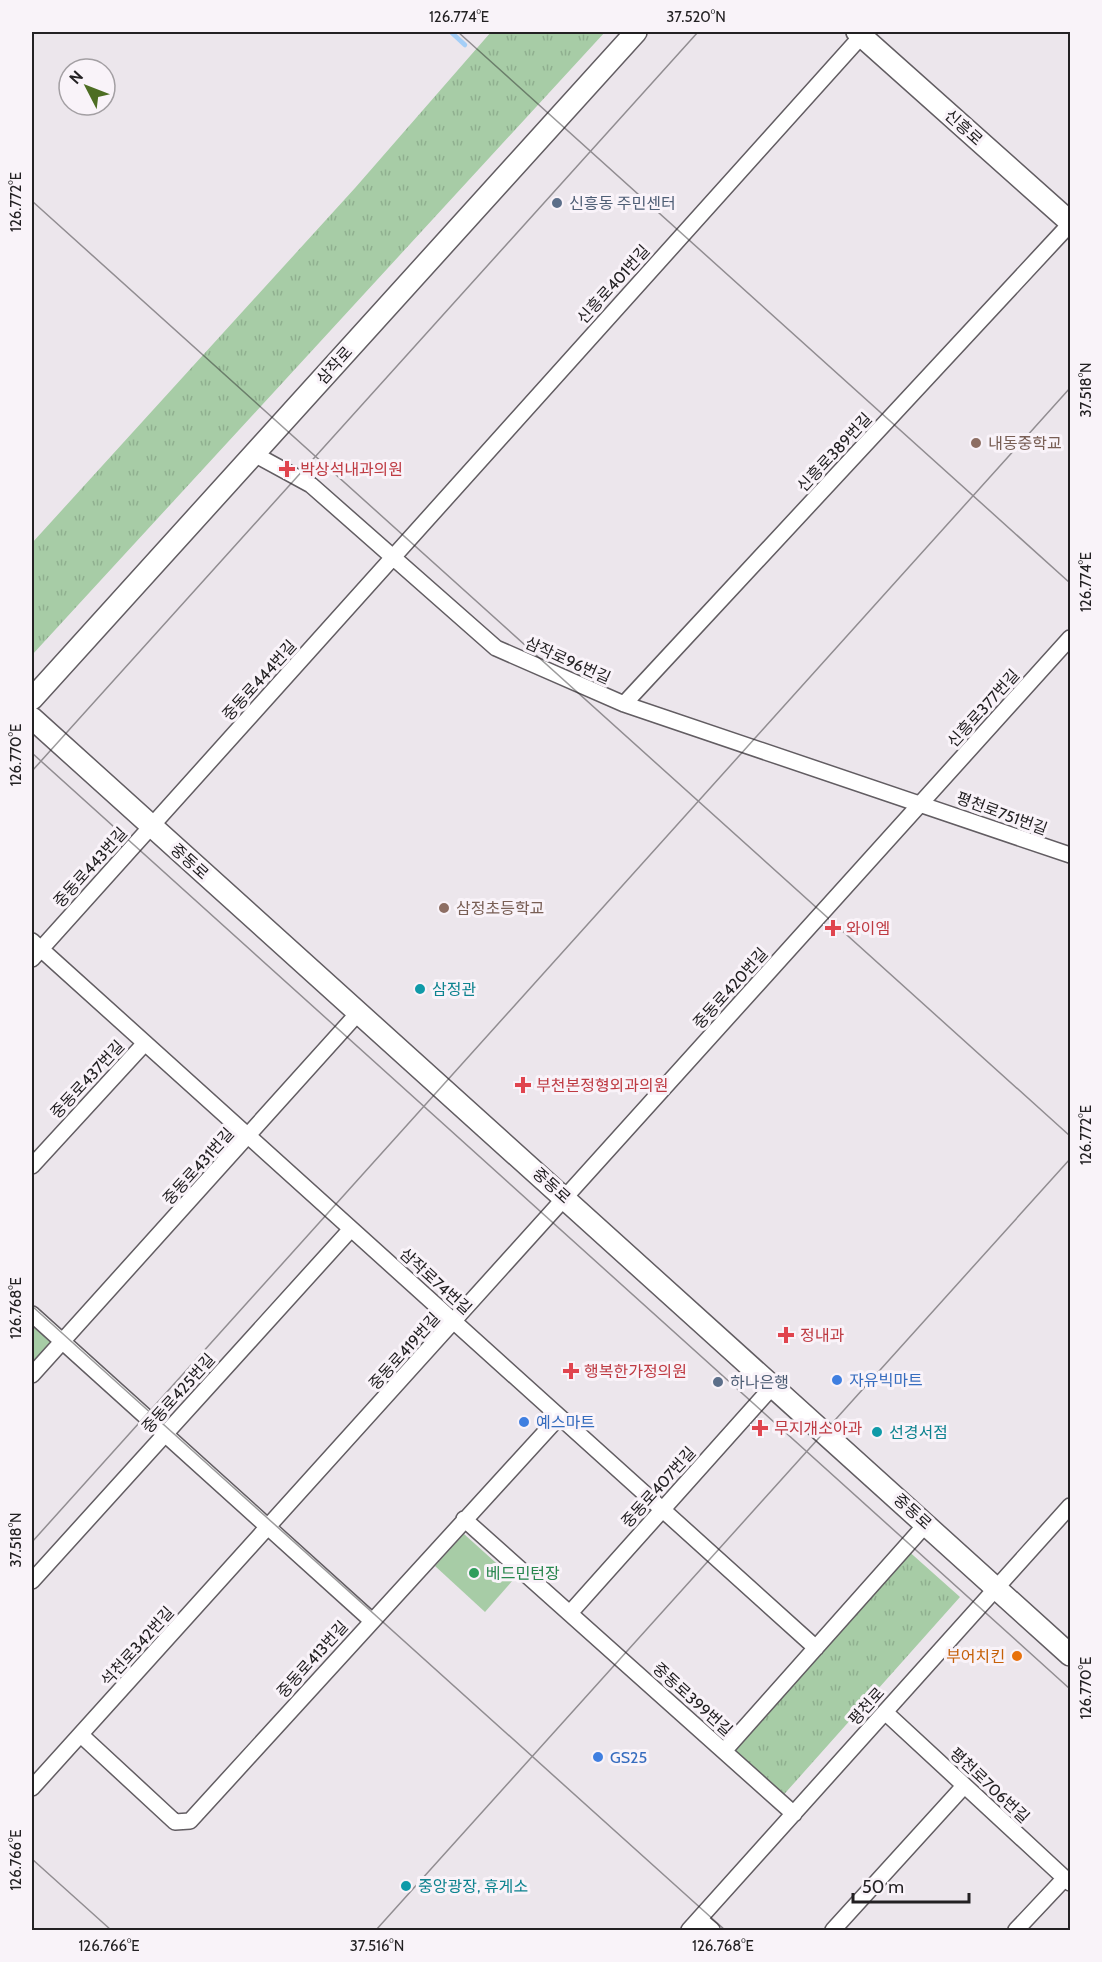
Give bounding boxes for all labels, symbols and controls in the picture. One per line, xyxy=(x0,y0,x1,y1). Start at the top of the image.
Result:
text: 126.774°E xyxy=(429,8,489,26)
text: 37.520°N xyxy=(666,8,726,26)
north arrow xyxy=(57,57,117,117)
text: N xyxy=(65,67,87,88)
street label: 신흥로 xyxy=(941,106,987,149)
text: 126.772°E xyxy=(7,172,25,232)
place label: 신흥동 주민센터 xyxy=(569,194,676,213)
marker: 신흥동 주민센터 xyxy=(550,196,564,210)
street label: 신흥로401번길 xyxy=(573,241,654,328)
street label: 삼작로 xyxy=(313,342,356,388)
text: 37.518°N xyxy=(1077,362,1095,418)
street label: 신흥로389번길 xyxy=(793,409,876,496)
place label: 내동중학교 xyxy=(988,434,1062,453)
marker: 내동중학교 xyxy=(969,436,983,450)
marker: 박상석내과의원 xyxy=(278,460,296,478)
place label: 박상석내과의원 xyxy=(300,460,403,479)
text: 126.774°E xyxy=(1077,552,1095,612)
street label: 삼작로96번길 xyxy=(522,633,614,688)
street label: 중동로444번길 xyxy=(218,636,300,724)
street label: 신흥로377번길 xyxy=(943,665,1023,751)
text: 126.770°E xyxy=(7,724,25,786)
street label: 평천로751번길 xyxy=(954,788,1050,839)
street label: 중동로443번길 xyxy=(50,824,131,911)
street label: 중동로 xyxy=(167,840,213,883)
place label: 삼정초등학교 xyxy=(456,899,544,918)
marker: 삼정초등학교 xyxy=(437,901,451,915)
marker: 와이엠 xyxy=(824,919,842,937)
place label: 와이엠 xyxy=(846,919,890,938)
street label: 중동로420번길 xyxy=(689,944,772,1033)
place label: 삼정관 xyxy=(432,980,476,999)
marker: 삼정관 xyxy=(413,982,427,996)
street label: 중동로437번길 xyxy=(46,1036,128,1122)
marker: 부천본정형외과의원 xyxy=(514,1076,532,1094)
place label: 부천본정형외과의원 xyxy=(536,1076,668,1095)
text: 126.772°E xyxy=(1077,1105,1095,1165)
street label: 중동로431번길 xyxy=(159,1124,238,1209)
street label: 중동로 xyxy=(529,1164,575,1207)
street label: 삼작로74번길 xyxy=(396,1244,476,1319)
text: 126.768°E xyxy=(7,1277,25,1339)
street label: 중동로419번길 xyxy=(365,1309,444,1394)
marker: 정내과 xyxy=(777,1326,795,1344)
place label: 정내과 xyxy=(800,1326,844,1345)
street label: 중동로425번길 xyxy=(138,1350,219,1437)
marker: 행복한가정의원 xyxy=(562,1362,580,1380)
place label: 행복한가정의원 xyxy=(584,1362,687,1381)
place label: 자유빅마트 xyxy=(849,1371,923,1390)
place label: 하나은행 xyxy=(730,1373,789,1392)
marker: 자유빅마트 xyxy=(830,1373,844,1387)
marker: 하나은행 xyxy=(711,1375,725,1389)
place label: 예스마트 xyxy=(536,1413,595,1432)
marker: 예스마트 xyxy=(517,1415,531,1429)
marker: 무지개소아과 xyxy=(751,1419,769,1437)
place label: 무지개소아과 xyxy=(774,1419,863,1438)
place label: 선경서점 xyxy=(889,1423,948,1442)
marker: 선경서점 xyxy=(870,1425,884,1439)
street label: 중동로407번길 xyxy=(617,1443,700,1532)
street label: 중동로 xyxy=(890,1490,936,1533)
text: 37.518°N xyxy=(7,1512,25,1568)
place label: 베드민턴장 xyxy=(486,1564,560,1583)
marker: 베드민턴장 xyxy=(467,1566,481,1580)
street label: 석천로342번길 xyxy=(97,1603,178,1690)
street label: 중동로413번길 xyxy=(273,1617,352,1702)
place label: 부어치킨 xyxy=(946,1647,1005,1666)
marker: 부어치킨 xyxy=(1010,1649,1024,1663)
text: 126.770°E xyxy=(1077,1657,1095,1719)
street label: 중동로399번길 xyxy=(649,1659,736,1740)
street label: 평천로 xyxy=(845,1683,888,1729)
street label: 평천로706번길 xyxy=(946,1744,1033,1827)
place label: GS25 xyxy=(610,1748,647,1767)
marker: GS25 xyxy=(591,1750,605,1764)
text: 126.766°E xyxy=(7,1829,25,1891)
scale bar xyxy=(853,1866,968,1904)
text: 50 m xyxy=(862,1876,904,1898)
place label: 중앙광장, 휴게소 xyxy=(418,1877,528,1896)
marker: 중앙광장, 휴게소 xyxy=(399,1879,413,1893)
text: 126.766°E xyxy=(78,1937,140,1955)
text: 37.516°N xyxy=(350,1937,404,1955)
text: 126.768°E xyxy=(692,1937,754,1955)

